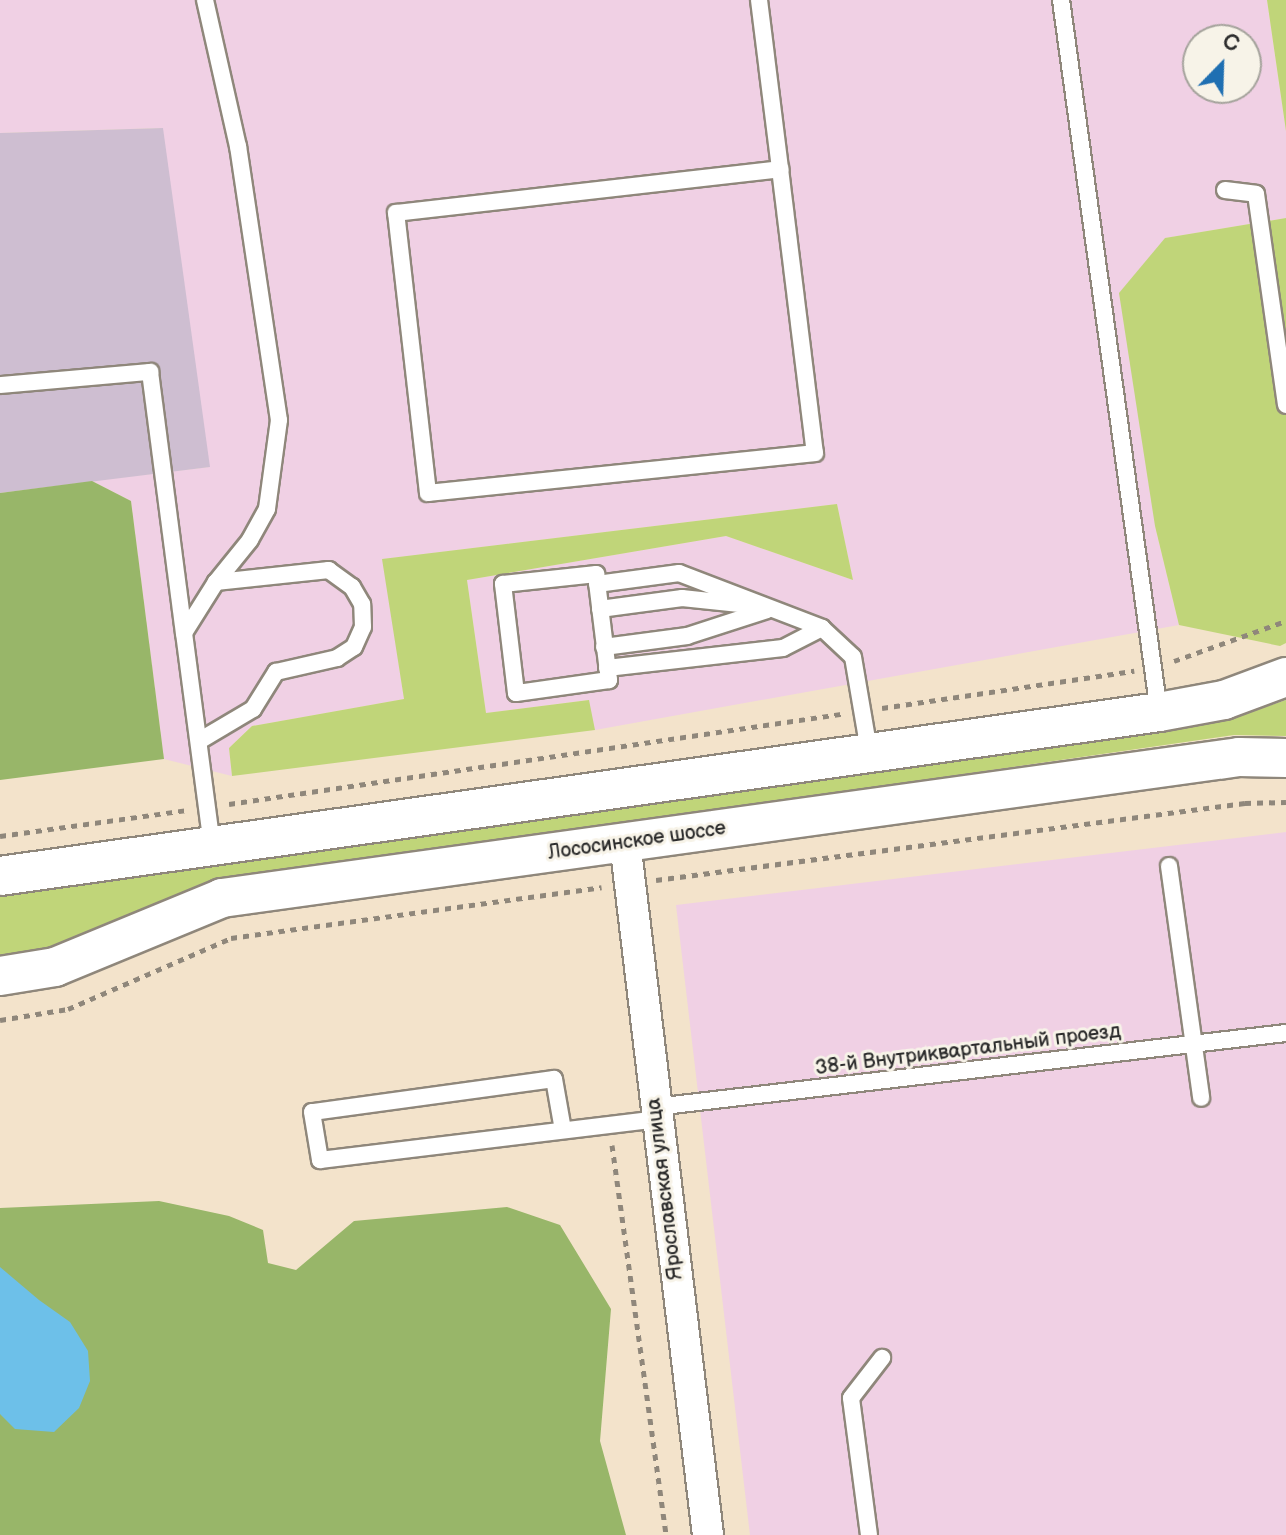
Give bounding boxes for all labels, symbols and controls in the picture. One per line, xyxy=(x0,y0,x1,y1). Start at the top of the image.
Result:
north arrow xyxy=(1182,24,1262,104)
text: С xyxy=(1218,28,1243,59)
street label: Лососинское шоссе xyxy=(546,817,728,865)
street label: 38-й Внутриквартальный проезд xyxy=(814,1019,1122,1081)
street label: Ярославская улица xyxy=(642,1097,688,1281)

